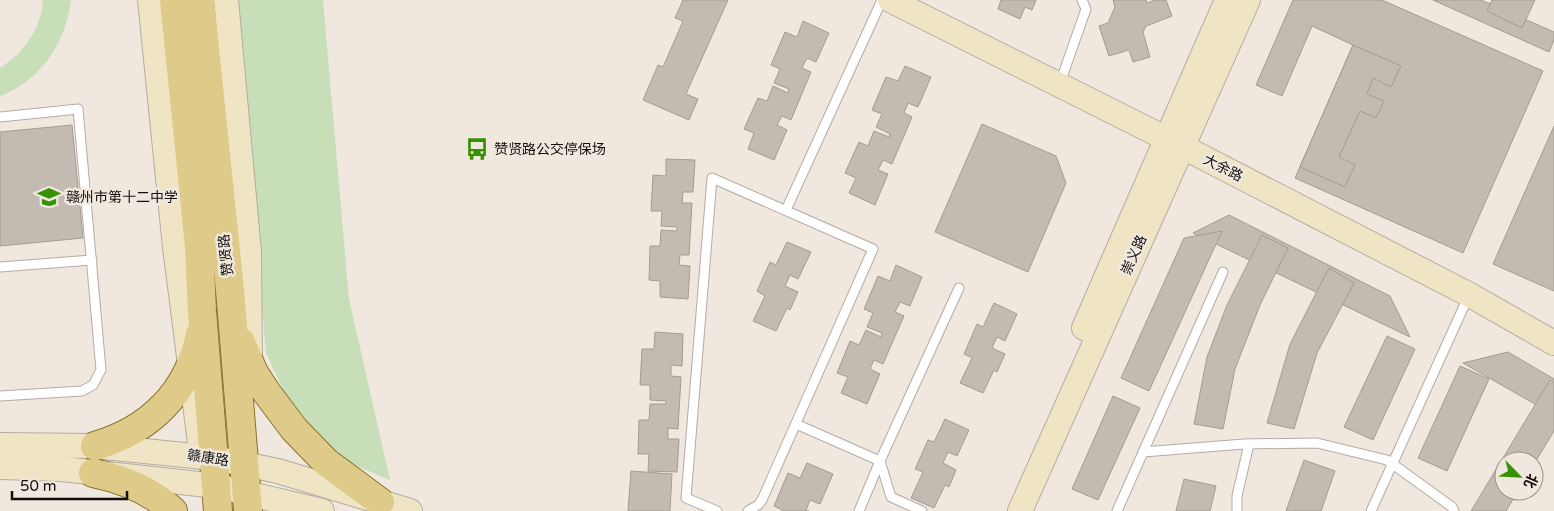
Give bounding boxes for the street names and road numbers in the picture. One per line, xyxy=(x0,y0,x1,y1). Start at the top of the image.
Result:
street label: 大余路 xyxy=(1200,151,1246,185)
street label: 崇义路 xyxy=(1118,232,1150,278)
street label: 赞贤路 xyxy=(215,233,237,277)
street label: 赣康路 xyxy=(186,446,230,470)

